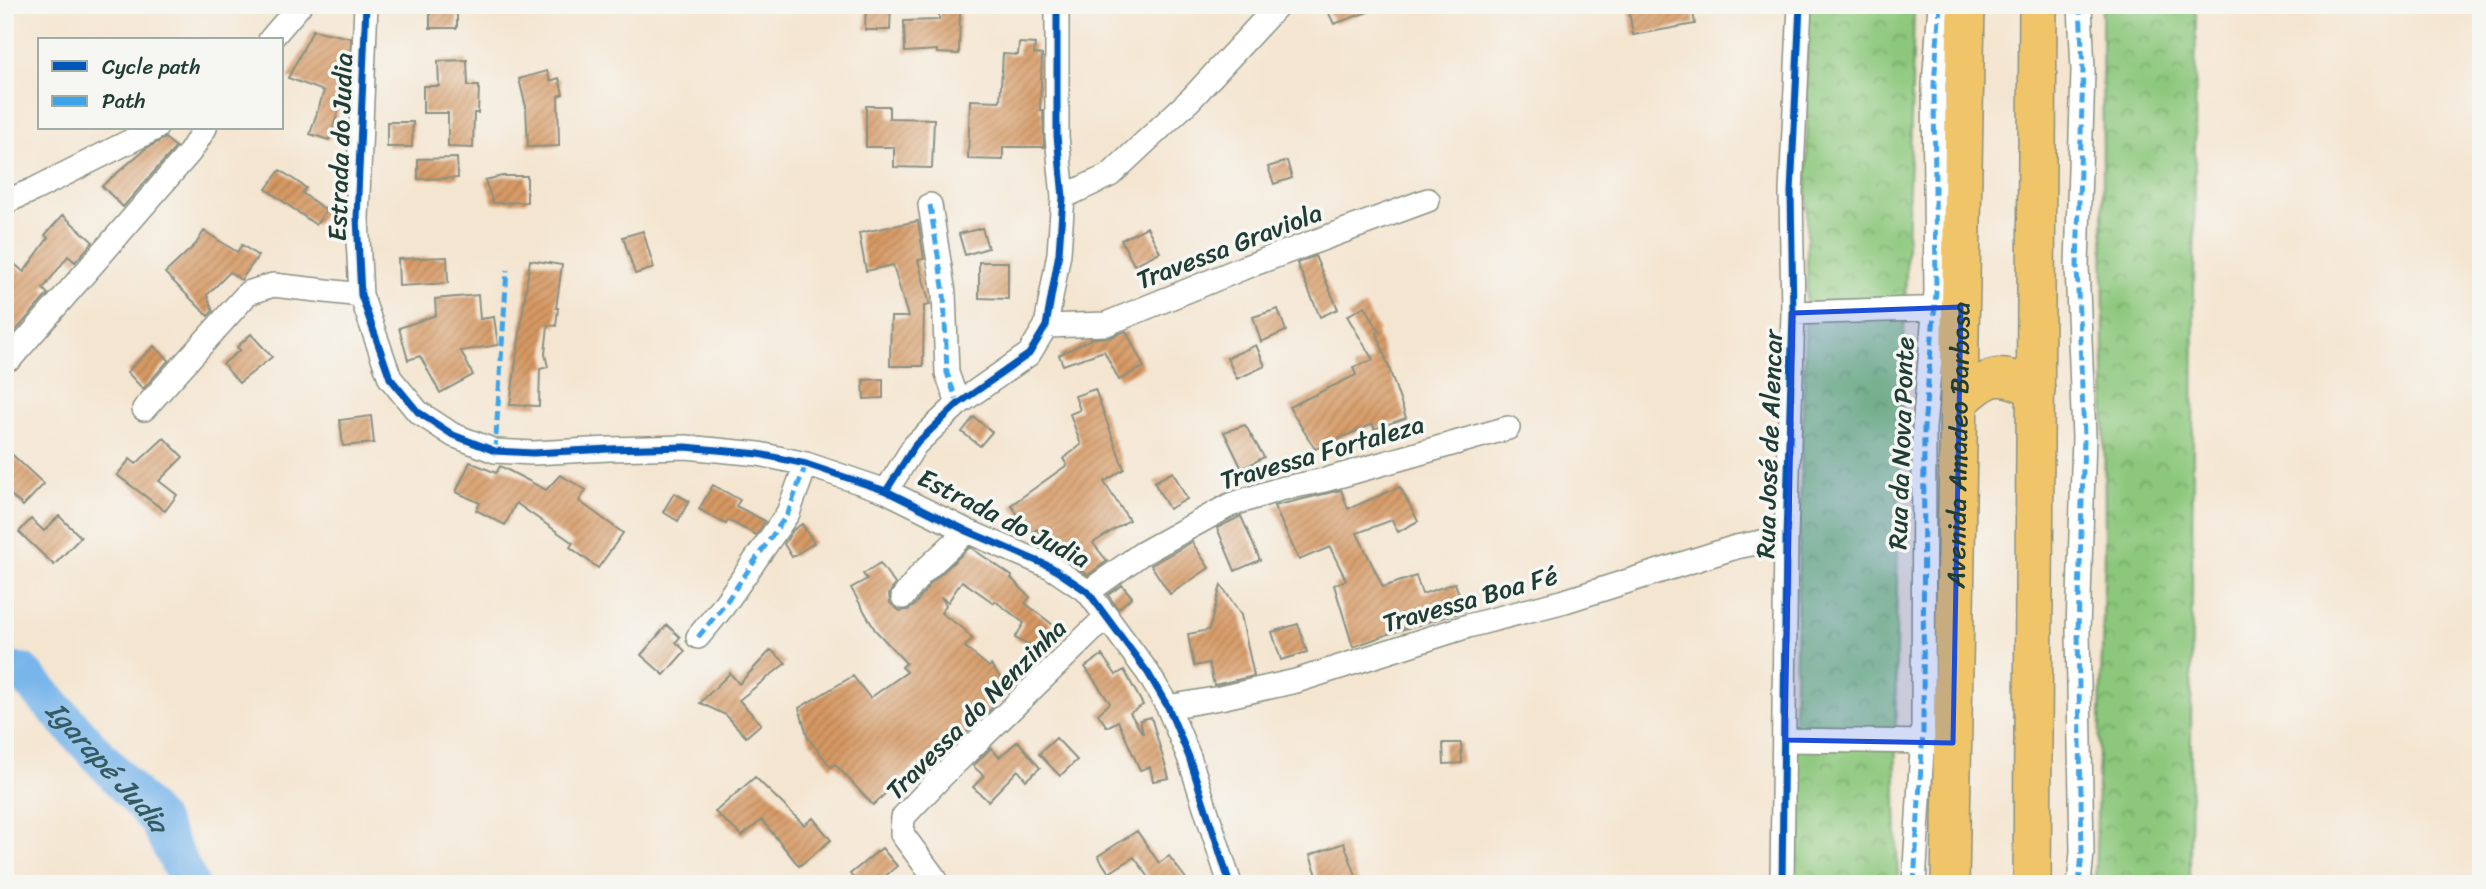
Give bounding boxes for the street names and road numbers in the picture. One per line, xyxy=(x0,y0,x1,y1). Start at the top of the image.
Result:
street label: Estrada do Judia xyxy=(314,52,366,242)
street label: Travessa Graviola xyxy=(1129,189,1329,303)
street label: Avenida Amadeo Barbosa xyxy=(1932,301,1984,590)
street label: Rua José de Alencar xyxy=(1742,327,1796,559)
street label: Rua da Nova Ponte xyxy=(1874,336,1928,550)
street label: Travessa Fortaleza xyxy=(1214,401,1430,503)
street label: Estrada do Judia xyxy=(910,455,1098,581)
street label: Travessa Boa Fé xyxy=(1377,552,1563,646)
street label: Travessa do Nenzinha xyxy=(874,607,1078,811)

